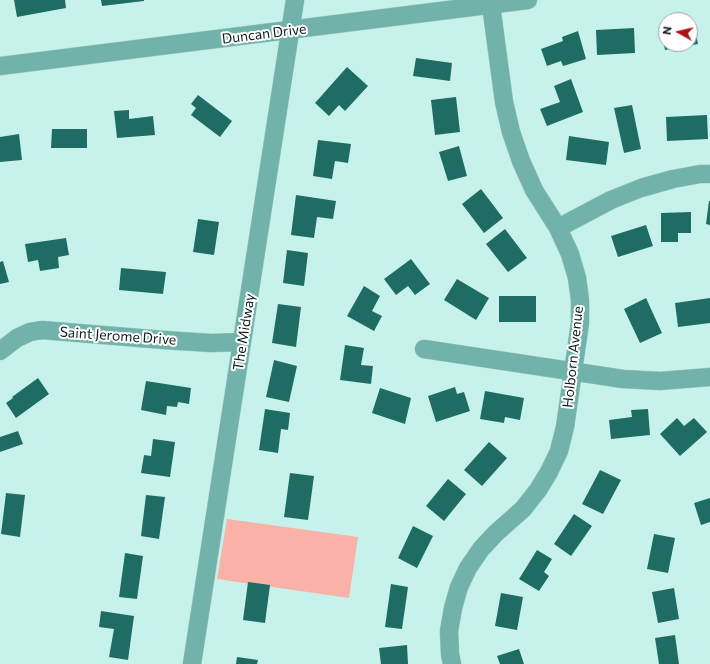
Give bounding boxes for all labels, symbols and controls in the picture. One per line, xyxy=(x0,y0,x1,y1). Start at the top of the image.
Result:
north arrow xyxy=(658,12,698,52)
street label: Duncan Drive xyxy=(221,20,307,48)
text: N xyxy=(660,25,674,35)
street label: The Midway xyxy=(230,292,258,372)
street label: Holborn Avenue xyxy=(559,305,587,409)
street label: Saint Jerome Drive xyxy=(59,324,177,348)

